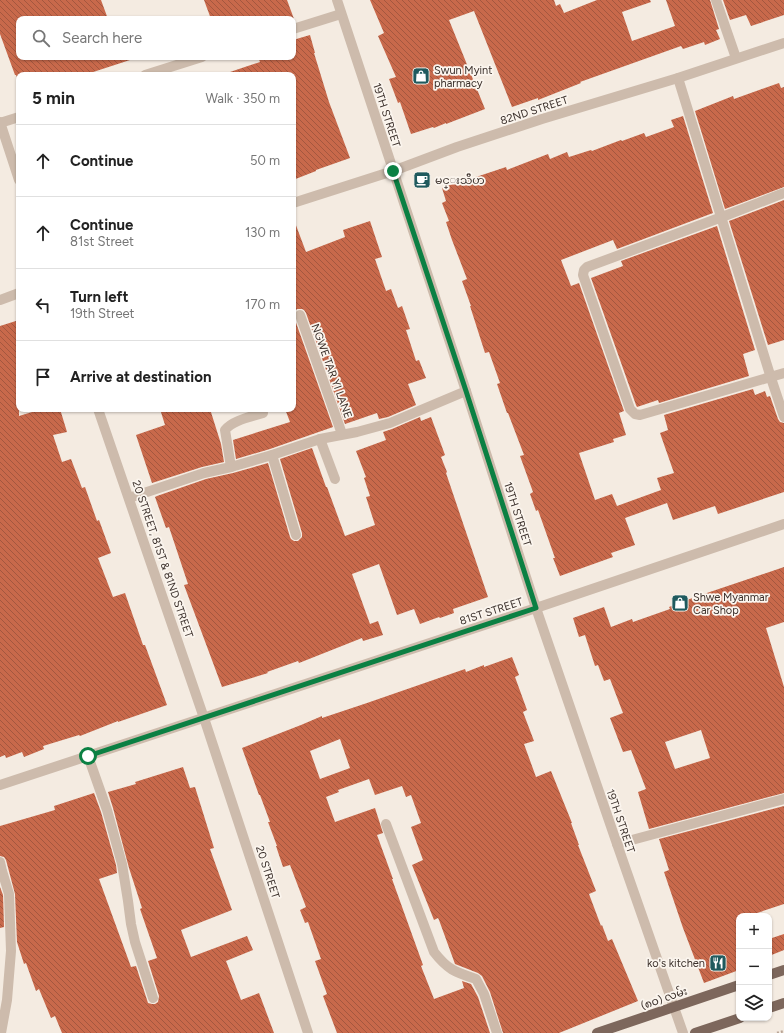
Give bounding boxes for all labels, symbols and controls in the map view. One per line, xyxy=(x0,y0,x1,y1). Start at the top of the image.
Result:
search box xyxy=(16,16,296,60)
icon: search xyxy=(30,27,52,49)
text: Search here xyxy=(62,29,142,47)
place label: Swun Myint pharmacy xyxy=(434,64,492,90)
shop icon: Swun Myint pharmacy xyxy=(411,66,431,86)
street label: 19TH STREET xyxy=(370,81,403,149)
text: 5 min xyxy=(32,88,75,108)
text: Walk · 350 m xyxy=(205,91,280,106)
street label: 82ND STREET xyxy=(499,93,570,128)
icon: ahead xyxy=(32,150,54,172)
text: Continue xyxy=(70,152,133,170)
text: 50 m xyxy=(250,153,280,168)
route end xyxy=(384,162,402,180)
cafe icon: မင္းသီဟ xyxy=(412,170,432,190)
place label: မင္းသီဟ xyxy=(435,173,485,189)
text: Continue xyxy=(70,216,133,234)
icon: ahead xyxy=(32,222,54,244)
text: 130 m xyxy=(245,225,280,240)
text: 81st Street xyxy=(70,234,134,249)
text: Turn left xyxy=(70,288,128,306)
icon: left xyxy=(32,294,54,316)
text: 170 m xyxy=(245,297,280,312)
text: 19th Street xyxy=(70,306,135,321)
street label: NGWE TAR YI LANE xyxy=(308,322,355,420)
icon: arrive xyxy=(32,366,54,388)
text: Arrive at destination xyxy=(70,368,211,386)
street label: 20 STREET, 81ST & 81ND STREET xyxy=(129,479,196,640)
street label: 19TH STREET xyxy=(501,480,534,548)
place label: Shwe Myanmar Car Shop xyxy=(693,591,769,617)
shop icon: Shwe Myanmar Car Shop xyxy=(670,593,690,613)
street label: 81ST STREET xyxy=(458,595,524,628)
route start xyxy=(79,747,97,765)
street label: 19TH STREET xyxy=(604,788,638,855)
street label: 20 STREET xyxy=(253,844,282,900)
map controls xyxy=(736,913,772,1021)
button: + xyxy=(736,913,772,949)
button: − xyxy=(736,949,772,985)
restaurant icon: ko's kitchen xyxy=(708,953,728,973)
place label: ko's kitchen xyxy=(647,957,705,970)
street label: (၈၀) လမ်း xyxy=(639,983,689,1013)
button: layers xyxy=(736,985,772,1021)

